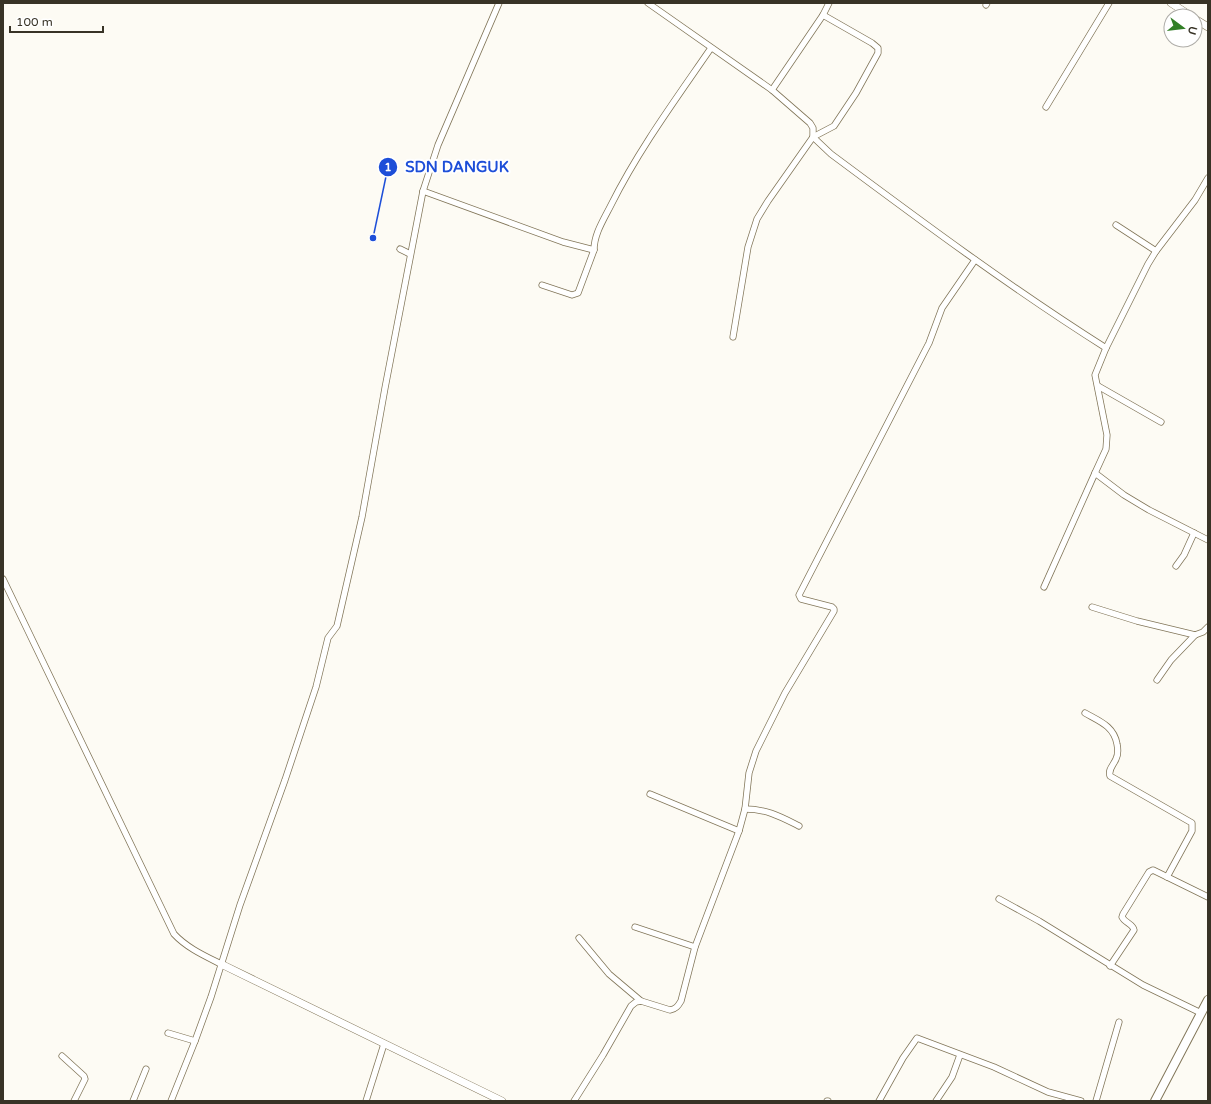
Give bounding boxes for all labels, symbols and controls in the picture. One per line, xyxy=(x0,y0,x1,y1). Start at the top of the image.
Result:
scale bar xyxy=(10,8,103,34)
north arrow xyxy=(1163,8,1203,48)
text: 100 m xyxy=(16,15,53,29)
text: U xyxy=(1185,25,1200,36)
callout: SDN DANGUK xyxy=(378,153,517,180)
text: SDN DANGUK xyxy=(405,158,509,176)
text: 1 xyxy=(384,160,392,174)

